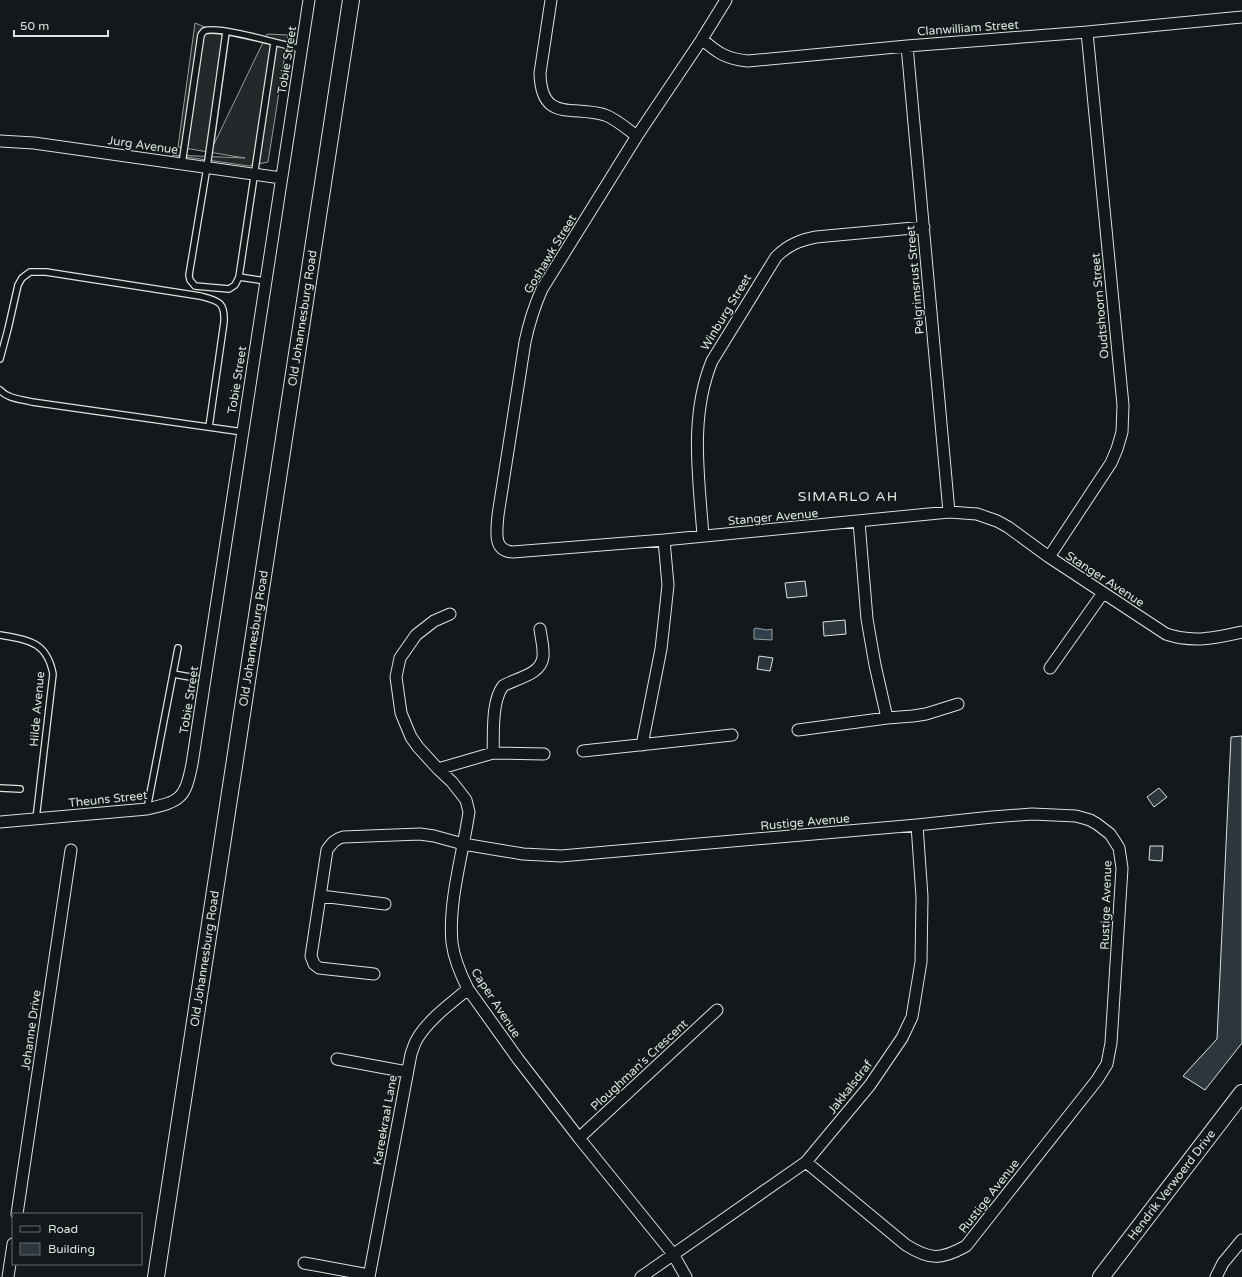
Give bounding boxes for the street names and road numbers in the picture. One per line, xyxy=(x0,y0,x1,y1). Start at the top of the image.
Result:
street label: Clanwilliam Street xyxy=(917,17,1020,39)
street label: Tobie Street xyxy=(275,25,299,95)
street label: Jurg Avenue xyxy=(107,133,179,157)
street label: Goshawk Street xyxy=(521,212,579,296)
street label: Pelgrimsrust Street xyxy=(903,225,927,335)
street label: Old Johannesburg Road xyxy=(285,249,320,387)
street label: Oudtshoorn Street xyxy=(1088,252,1112,359)
street label: Winburg Street xyxy=(698,271,755,353)
street label: Tobie Street xyxy=(225,345,249,415)
street label: Stanger Avenue xyxy=(727,506,819,528)
street label: Stanger Avenue xyxy=(1063,548,1147,610)
street label: Old Johannesburg Road xyxy=(236,569,271,708)
street label: Tobie Street xyxy=(177,665,201,735)
street label: Hilde Avenue xyxy=(27,671,47,747)
street label: Theuns Street xyxy=(68,788,148,810)
street label: Rustige Avenue xyxy=(760,811,850,833)
street label: Rustige Avenue xyxy=(1097,860,1115,950)
street label: Old Johannesburg Road xyxy=(187,890,222,1028)
street label: Caper Avenue xyxy=(468,966,524,1041)
street label: Johanne Drive xyxy=(18,989,44,1071)
street label: Ploughman's Crescent xyxy=(588,1016,691,1113)
street label: Jakkalsdraf xyxy=(825,1057,876,1117)
street label: Kareekraal Lane xyxy=(370,1074,400,1166)
street label: Hendrik Verwoerd Drive xyxy=(1125,1127,1218,1243)
street label: Rustige Avenue xyxy=(956,1156,1022,1236)

